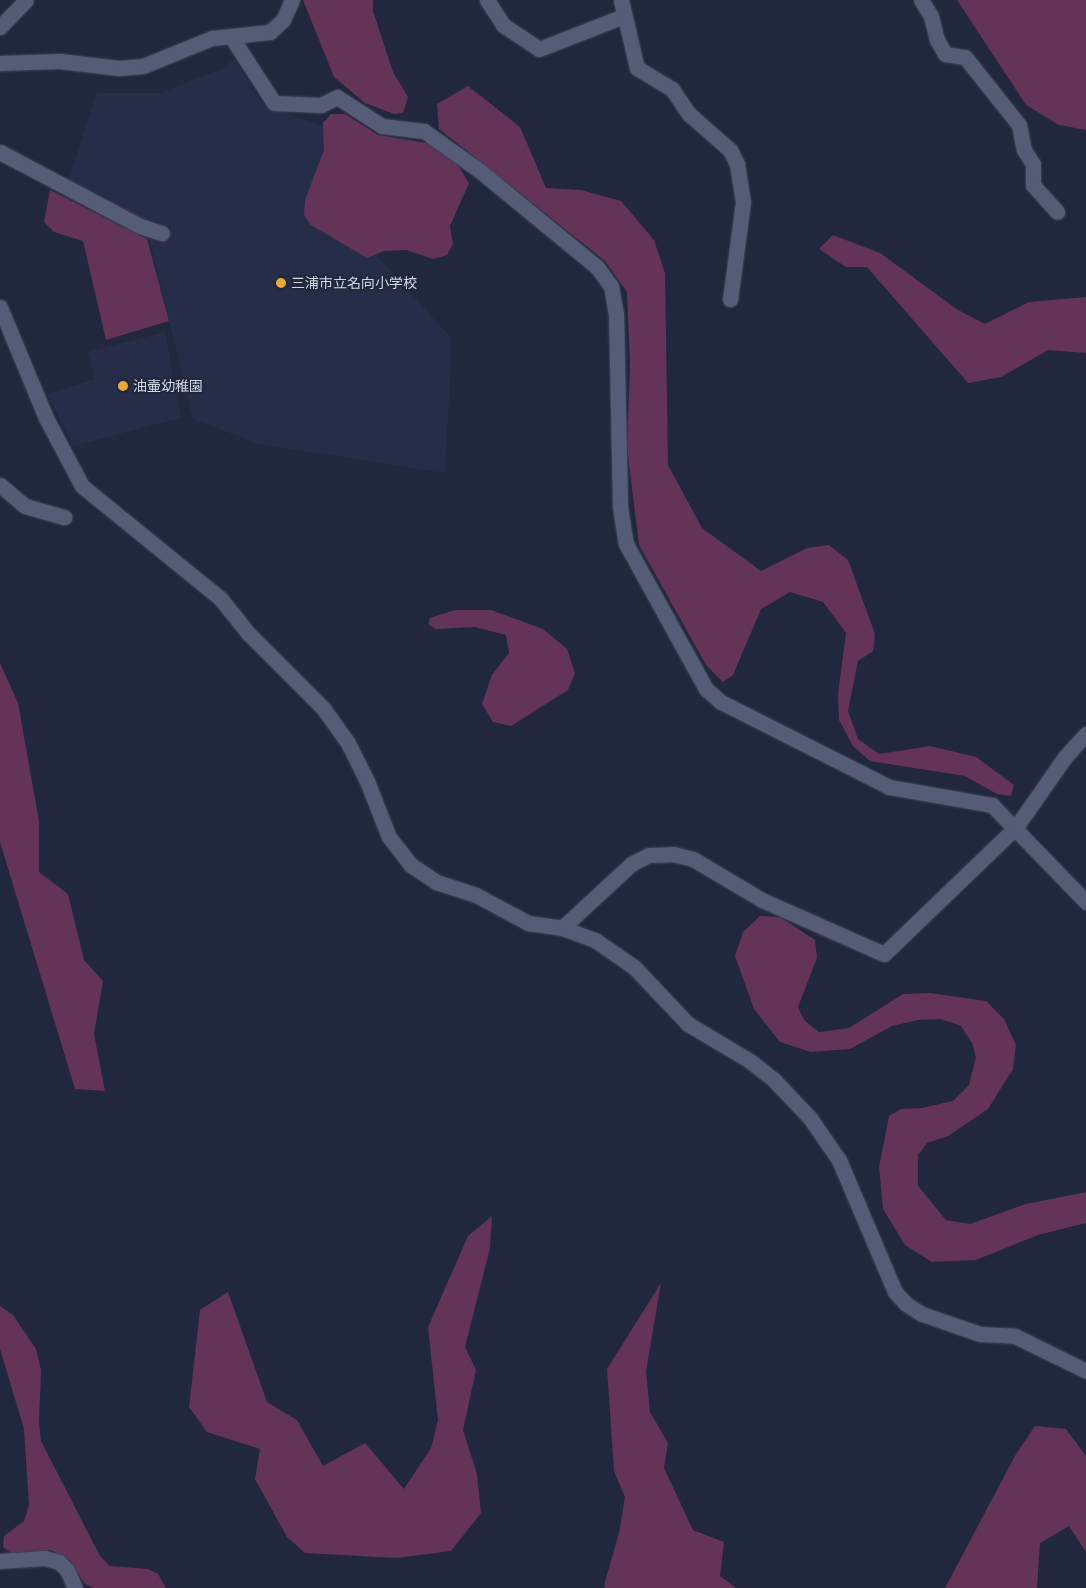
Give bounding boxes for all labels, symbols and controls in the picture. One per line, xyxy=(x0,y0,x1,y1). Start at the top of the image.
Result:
place label: 三浦市立名向小学校 xyxy=(291,275,417,291)
marker: 三浦市立名向小学校 xyxy=(275,277,287,289)
place label: 油壷幼稚園 xyxy=(133,378,203,394)
marker: 油壷幼稚園 xyxy=(117,380,129,392)

